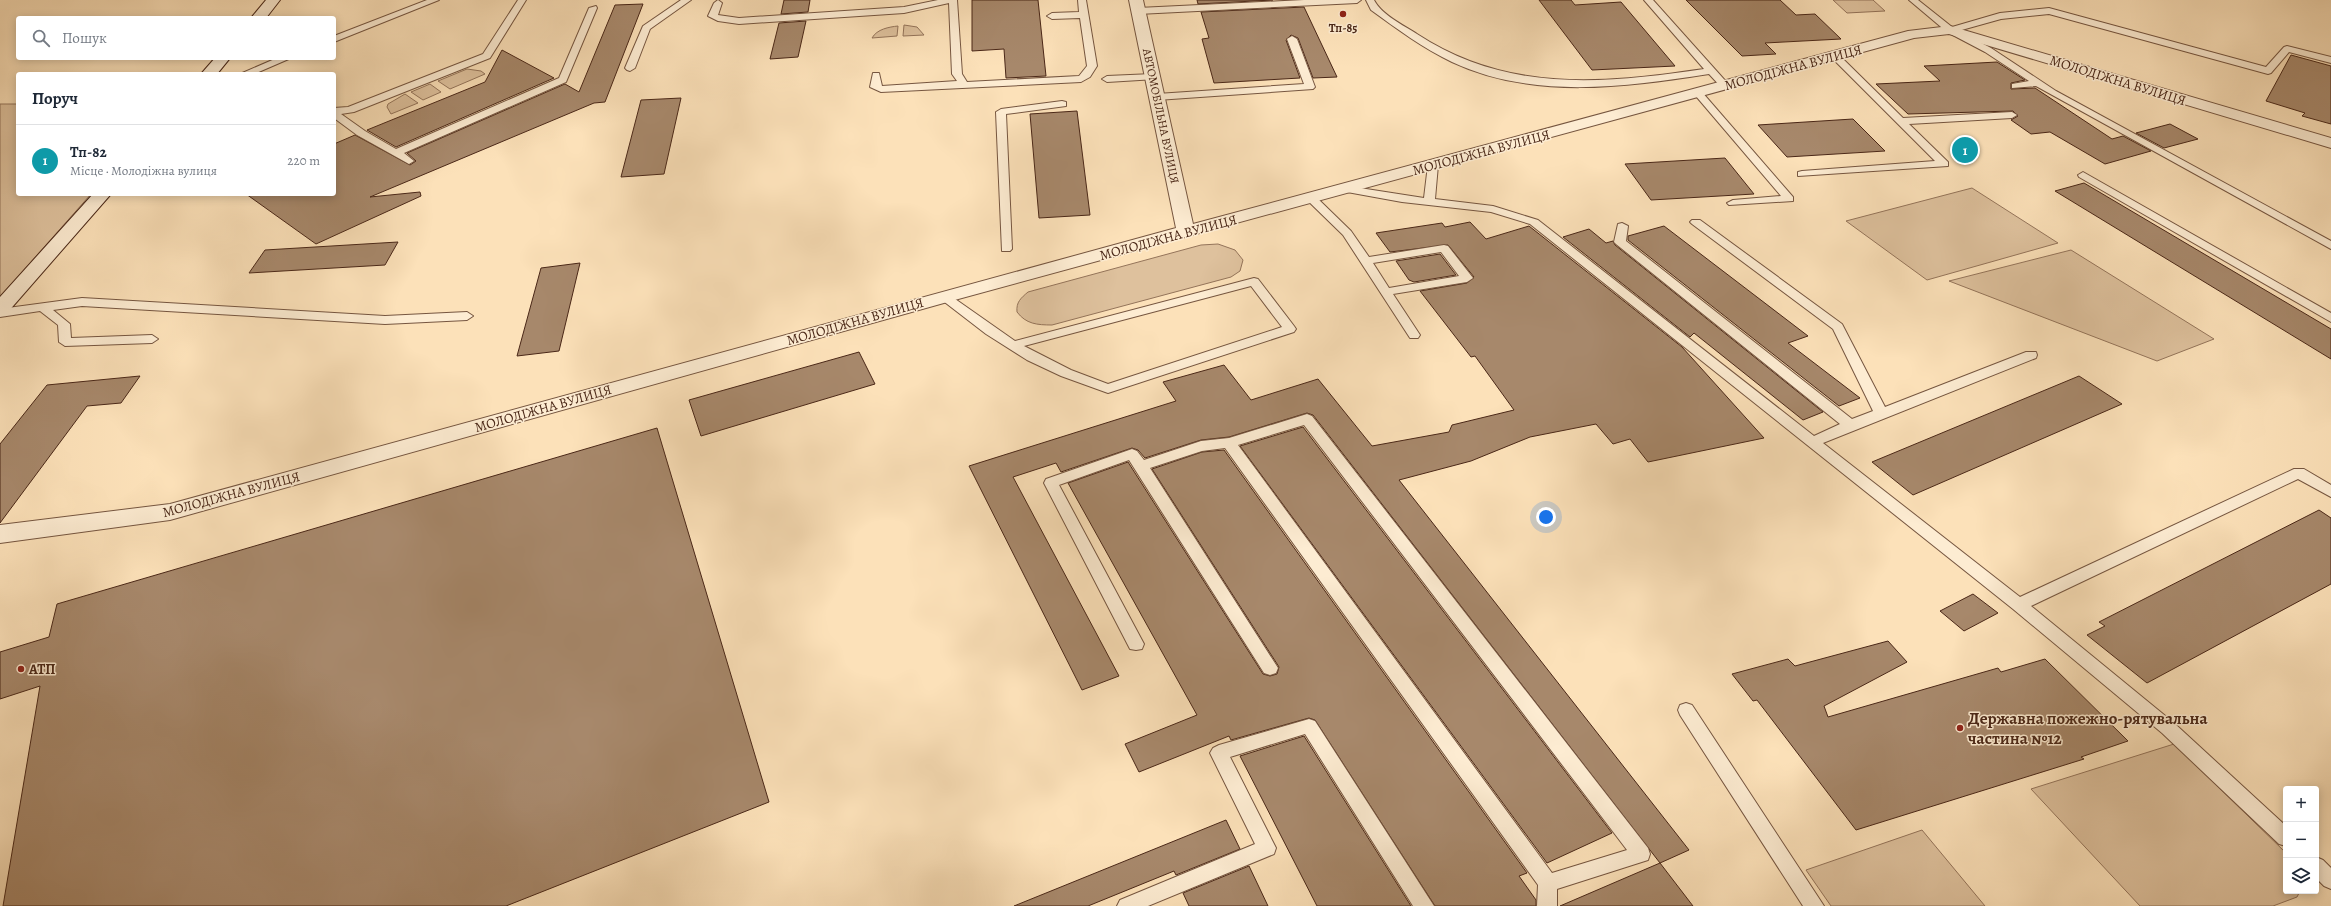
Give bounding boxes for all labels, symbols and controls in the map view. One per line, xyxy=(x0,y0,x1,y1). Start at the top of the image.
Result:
marker: Тп-85 xyxy=(1338,9,1348,19)
search box xyxy=(16,16,336,60)
place label: Тп-85 xyxy=(1329,20,1357,36)
icon: search xyxy=(30,27,52,49)
text: Пошук xyxy=(62,28,107,48)
street label: МОЛОДІЖНА ВУЛИЦЯ xyxy=(1722,40,1864,95)
street label: АВТОМОБІЛЬНА ВУЛИЦЯ xyxy=(1139,46,1183,185)
street label: МОЛОДІЖНА ВУЛИЦЯ xyxy=(2047,51,2188,110)
text: Поруч xyxy=(32,87,78,110)
street label: МОЛОДІЖНА ВУЛИЦЯ xyxy=(1410,125,1552,180)
pin: 1 xyxy=(1952,135,1978,165)
text: Тп-82 xyxy=(70,142,107,162)
text: 1 xyxy=(43,152,47,169)
text: 220 m xyxy=(287,152,320,169)
text: Місце · Молодіжна вулиця xyxy=(70,162,217,179)
street label: МОЛОДІЖНА ВУЛИЦЯ xyxy=(1097,210,1239,265)
street label: МОЛОДІЖНА ВУЛИЦЯ xyxy=(784,293,926,350)
street label: МОЛОДІЖНА ВУЛИЦЯ xyxy=(472,380,614,437)
street label: МОЛОДІЖНА ВУЛИЦЯ xyxy=(160,467,302,522)
your location xyxy=(1536,507,1556,527)
place label: АТП xyxy=(28,660,55,679)
marker: АТП xyxy=(16,664,26,674)
place label: Державна пожежно-рятувальна частина №12 xyxy=(1968,707,2209,750)
marker: Державна пожежно-рятувальна частина №12 xyxy=(1955,723,1965,733)
map controls xyxy=(2283,786,2319,894)
button: + xyxy=(2283,786,2319,822)
button: − xyxy=(2283,822,2319,858)
button: layers xyxy=(2283,858,2319,894)

